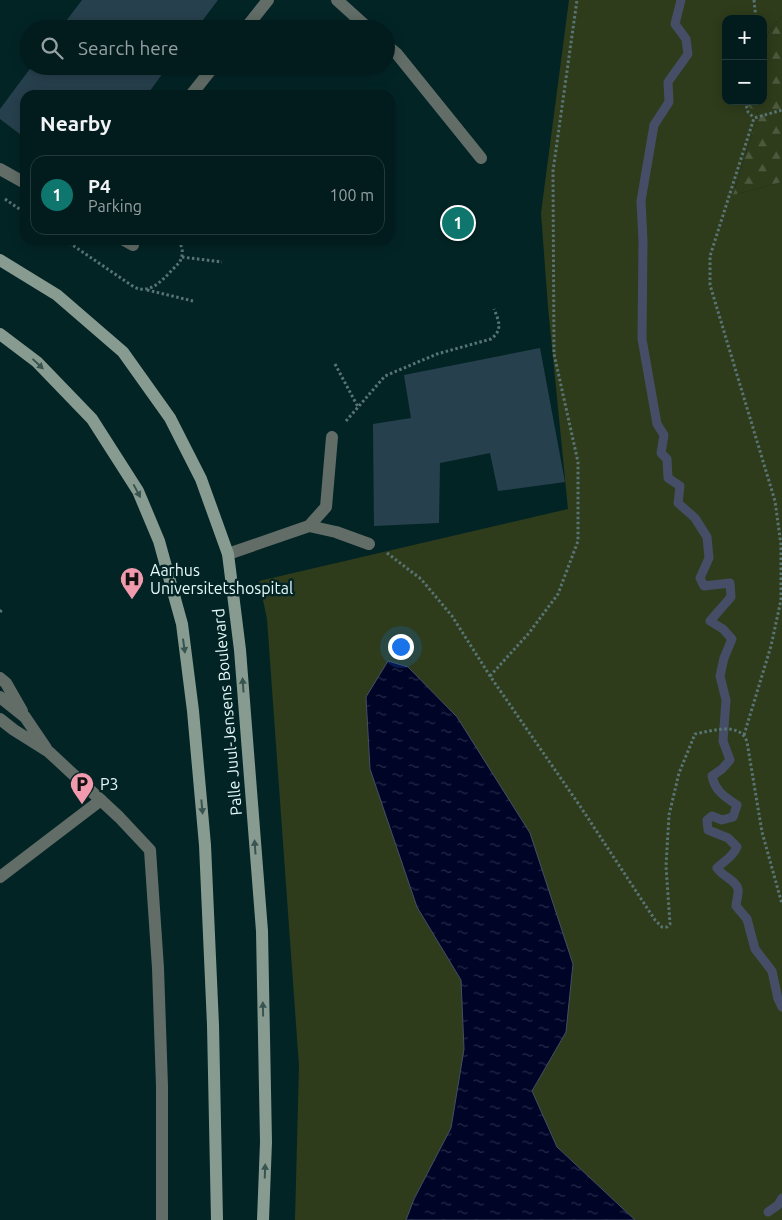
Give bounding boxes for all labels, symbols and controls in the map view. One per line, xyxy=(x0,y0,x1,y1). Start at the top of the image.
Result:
map controls xyxy=(722,15,767,105)
button: + xyxy=(722,15,767,60)
search box xyxy=(20,20,395,75)
icon: search xyxy=(38,34,66,62)
text: Search here xyxy=(78,37,178,59)
button: − xyxy=(722,60,767,105)
text: Nearby xyxy=(40,111,111,135)
text: P4 xyxy=(88,175,111,197)
text: 1 xyxy=(52,186,62,204)
text: 100 m xyxy=(329,186,374,204)
text: Parking xyxy=(88,197,142,215)
pin: 1 xyxy=(442,204,474,242)
one-way arrow xyxy=(32,358,44,370)
one-way arrow xyxy=(133,484,142,498)
place label: Aarhus Universitetshospital xyxy=(150,561,293,597)
hospital icon: Aarhus Universitetshospital xyxy=(119,566,145,600)
street label: Palle Juul-Jensens Boulevard xyxy=(209,608,245,816)
your location xyxy=(388,634,414,660)
one-way arrow xyxy=(181,638,189,654)
one-way arrow xyxy=(238,676,246,692)
parking icon: P3 xyxy=(69,771,95,805)
place label: P3 xyxy=(100,775,119,793)
one-way arrow xyxy=(198,800,206,816)
one-way arrow xyxy=(251,838,259,854)
one-way arrow xyxy=(259,1001,267,1017)
one-way arrow xyxy=(261,1163,269,1179)

